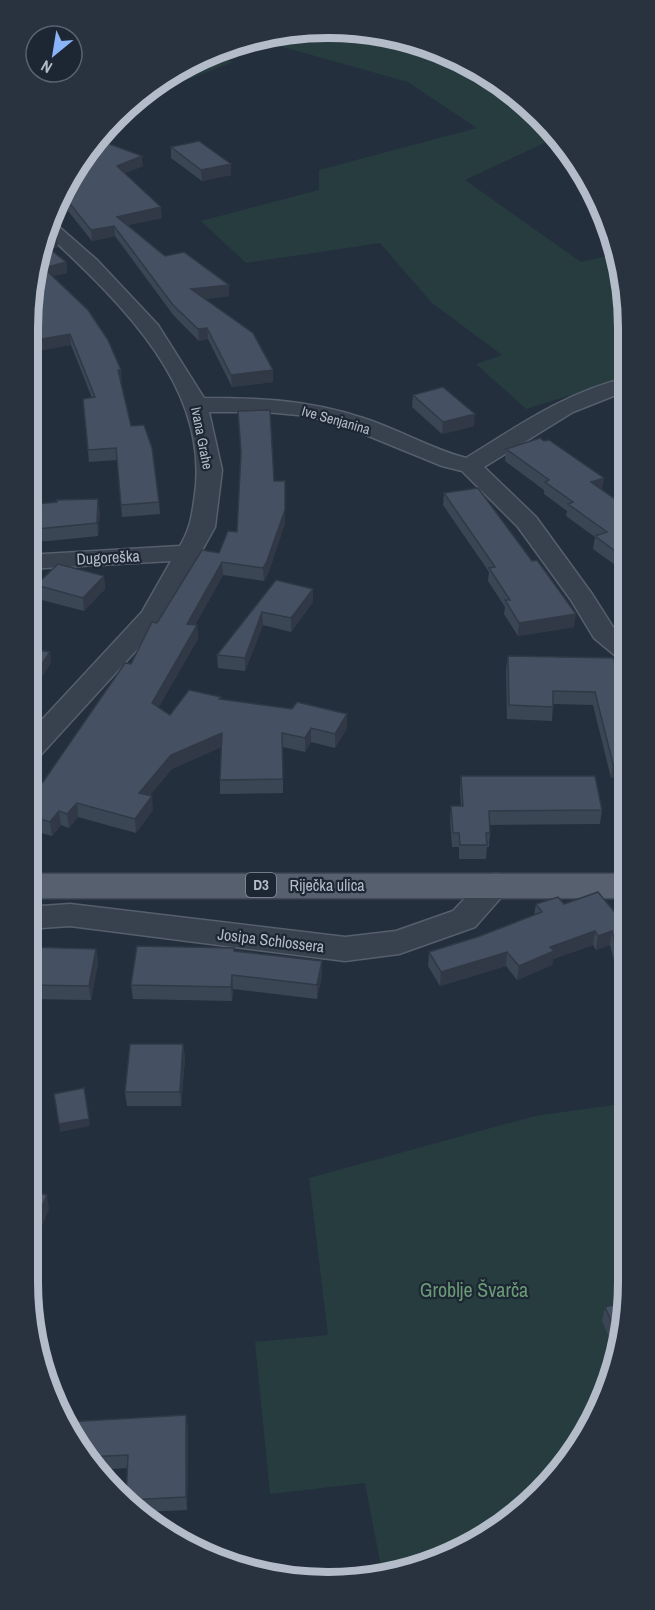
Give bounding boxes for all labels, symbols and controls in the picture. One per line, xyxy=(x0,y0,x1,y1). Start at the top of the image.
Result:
north arrow xyxy=(24,24,84,84)
text: N xyxy=(37,55,56,79)
street label: Ive Senjanina xyxy=(300,402,373,438)
street label: Ivana Grahe xyxy=(187,405,217,471)
street label: Dugoreška xyxy=(76,544,141,570)
road number: D3 xyxy=(246,873,276,897)
street label: Riječka ulica xyxy=(289,874,365,896)
street label: Josipa Schlossera xyxy=(216,923,326,958)
park label: Groblje Švarča xyxy=(420,1276,528,1303)

